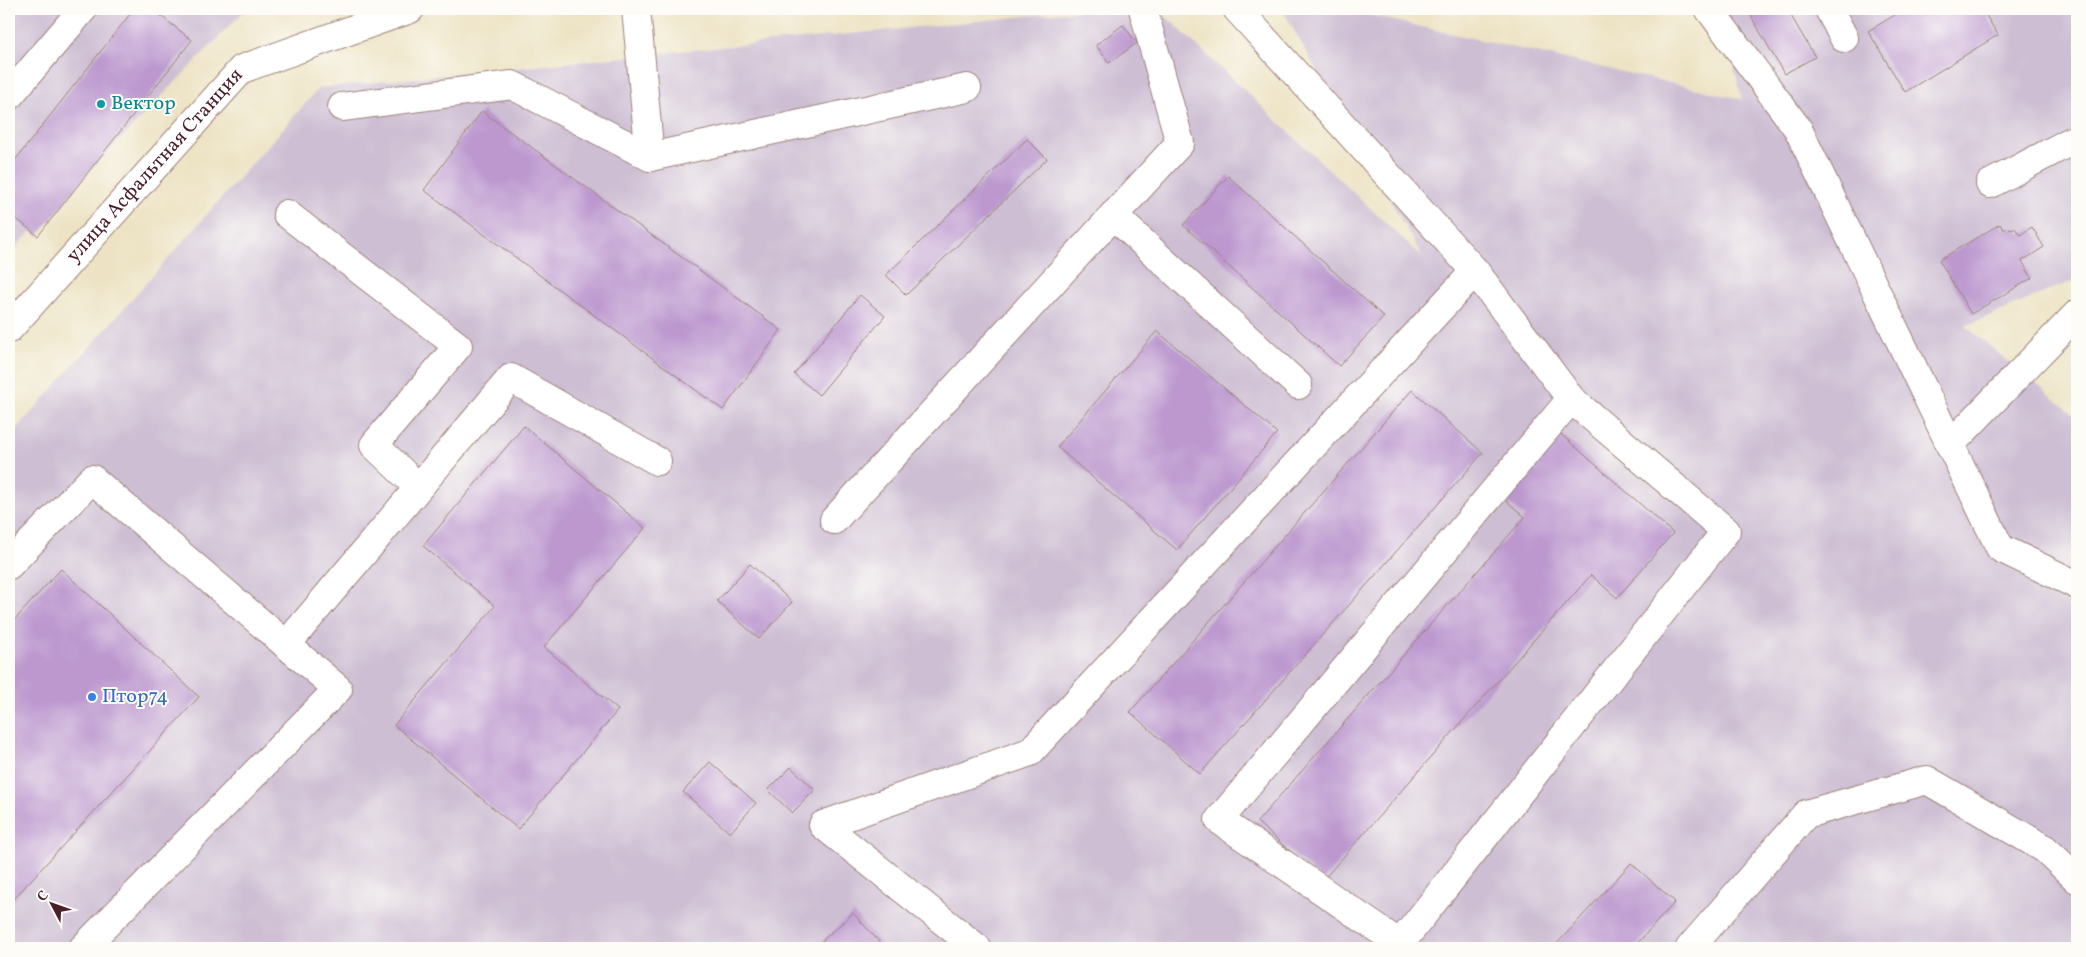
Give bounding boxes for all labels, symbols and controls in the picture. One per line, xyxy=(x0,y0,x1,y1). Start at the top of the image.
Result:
street label: улица Асфальтная Станция xyxy=(60,62,250,269)
place label: Вектор xyxy=(111,90,176,118)
marker: Вектор xyxy=(95,98,107,110)
place label: Птор74 xyxy=(102,683,168,711)
marker: Птор74 xyxy=(86,691,98,703)
north arrow xyxy=(28,880,78,930)
text: С xyxy=(33,887,53,906)

